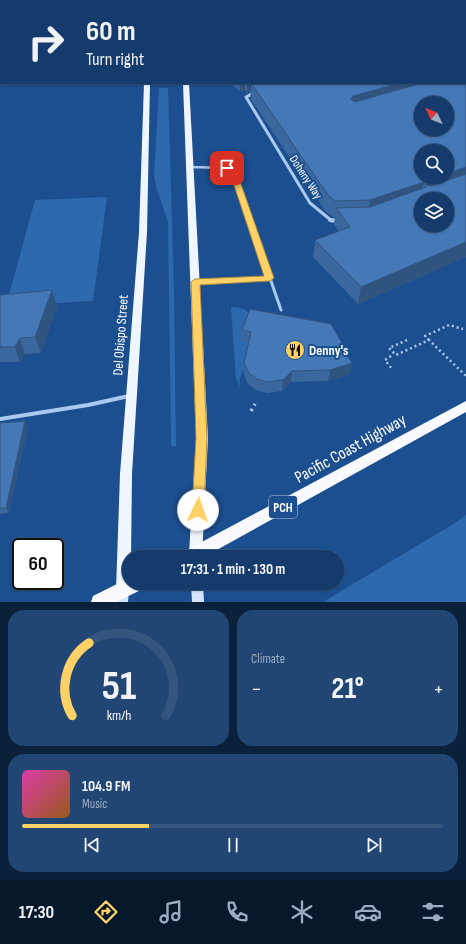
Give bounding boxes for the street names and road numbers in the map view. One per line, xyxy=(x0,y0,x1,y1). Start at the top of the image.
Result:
street label: Doheny Way xyxy=(286,153,325,202)
street label: Del Obispo Street xyxy=(109,294,132,376)
street label: Pacific Coast Highway xyxy=(291,410,410,488)
road number: PCH xyxy=(269,496,297,518)

